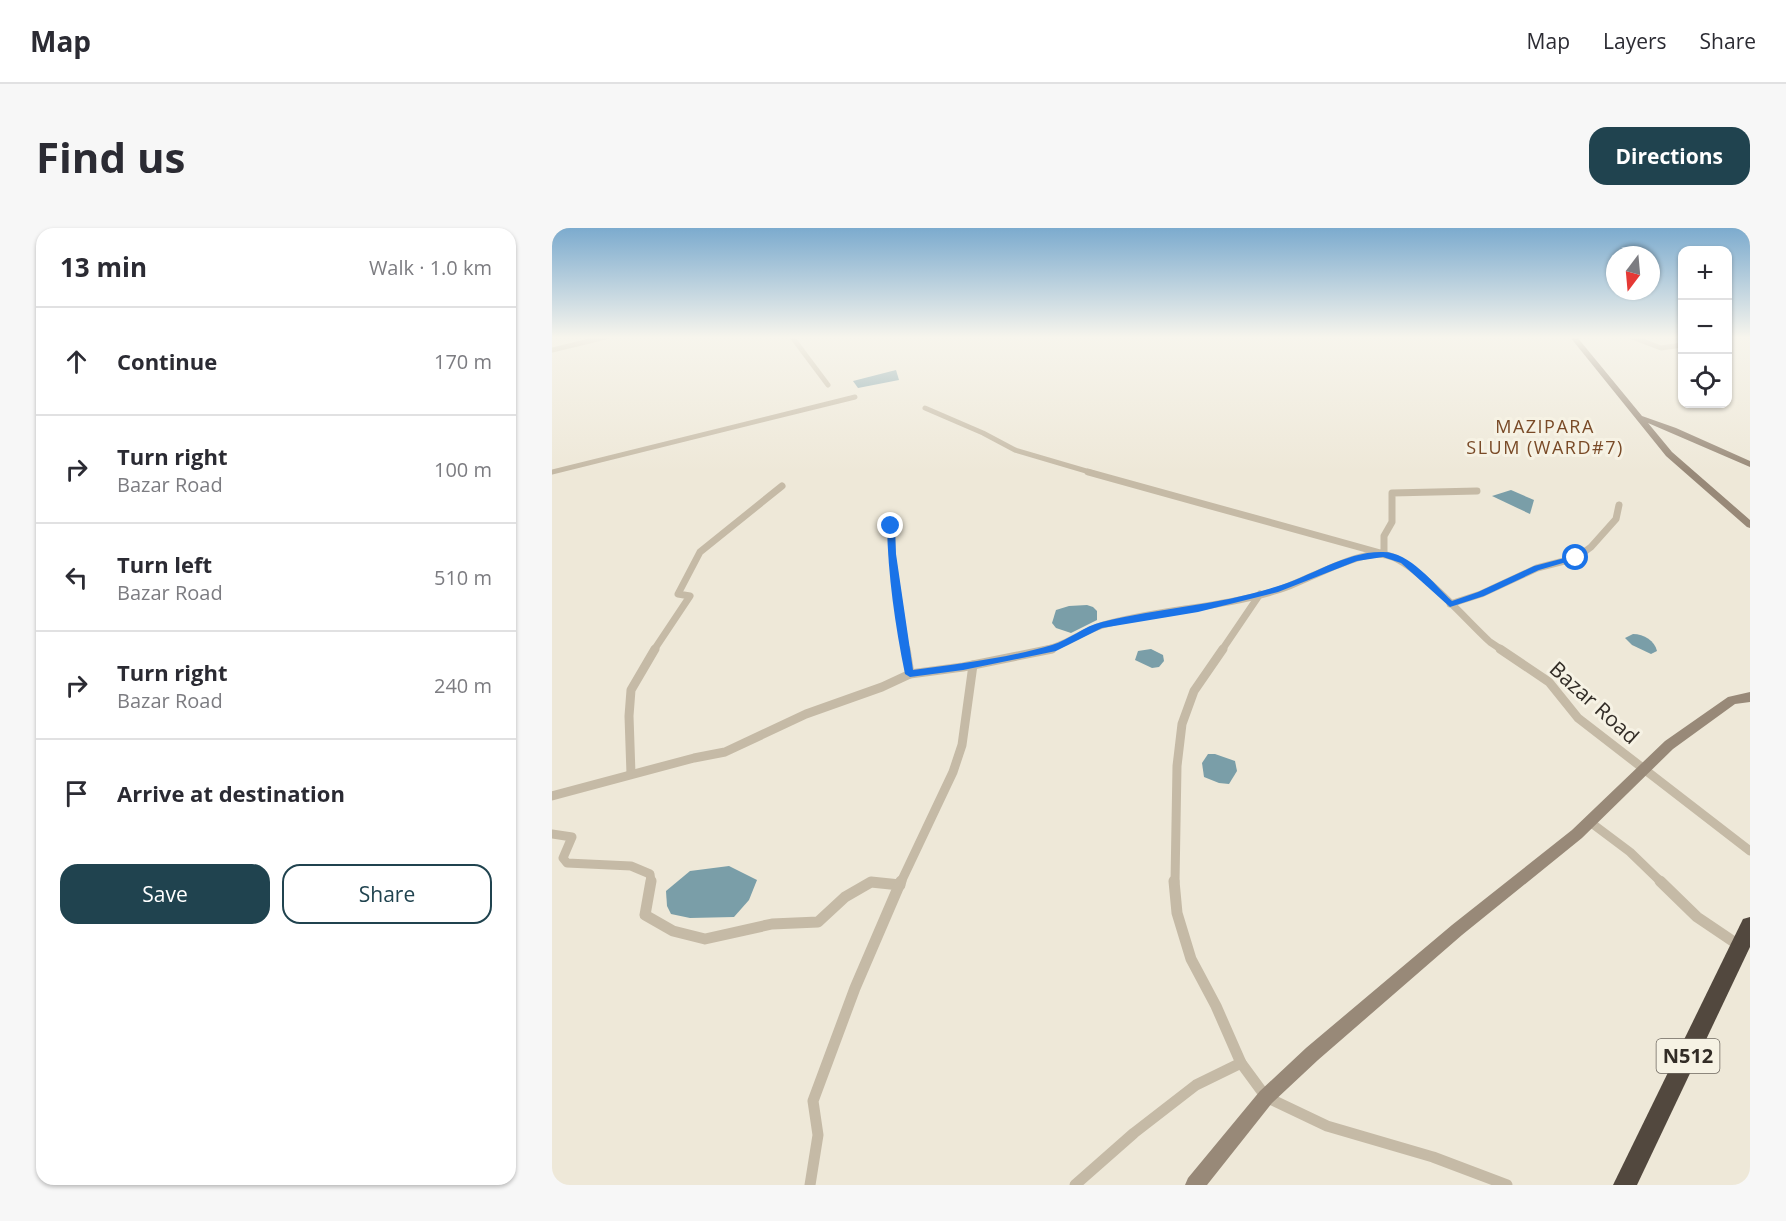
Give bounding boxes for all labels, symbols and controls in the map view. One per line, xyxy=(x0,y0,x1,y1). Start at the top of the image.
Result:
text: Map xyxy=(30,22,91,60)
text: Map xyxy=(1527,27,1570,55)
text: Layers xyxy=(1603,27,1667,55)
text: Share xyxy=(1700,27,1756,55)
button: Directions xyxy=(1589,127,1750,185)
text: Find us xyxy=(36,128,185,185)
north arrow xyxy=(1606,246,1660,300)
map controls xyxy=(1678,246,1732,408)
button: + xyxy=(1678,246,1732,300)
text: 13 min xyxy=(60,249,147,285)
text: Walk · 1.0 km xyxy=(369,254,492,281)
button: − xyxy=(1678,300,1732,354)
icon: ahead xyxy=(60,345,93,378)
text: Continue xyxy=(117,346,217,376)
text: 170 m xyxy=(434,348,492,375)
button: locate xyxy=(1678,354,1732,408)
district label: MAZIPARA SLUM (WARD#7) xyxy=(1466,414,1624,459)
text: Turn right xyxy=(117,441,228,471)
icon: right xyxy=(60,453,93,486)
text: 100 m xyxy=(434,456,492,483)
text: Bazar Road xyxy=(117,471,223,498)
route end xyxy=(877,512,903,538)
route start xyxy=(1562,544,1588,570)
text: Turn left xyxy=(117,549,212,579)
icon: left xyxy=(60,561,93,594)
text: 510 m xyxy=(434,564,492,591)
text: Bazar Road xyxy=(117,579,223,606)
street label: Bazar Road xyxy=(1544,655,1645,750)
text: Turn right xyxy=(117,657,228,687)
icon: right xyxy=(60,669,93,702)
text: 240 m xyxy=(434,672,492,699)
text: Bazar Road xyxy=(117,687,223,714)
icon: arrive xyxy=(60,777,93,810)
text: Arrive at destination xyxy=(117,778,345,808)
button: Save xyxy=(60,864,270,924)
button: Share xyxy=(282,864,492,924)
road number: N512 xyxy=(1656,1039,1720,1073)

